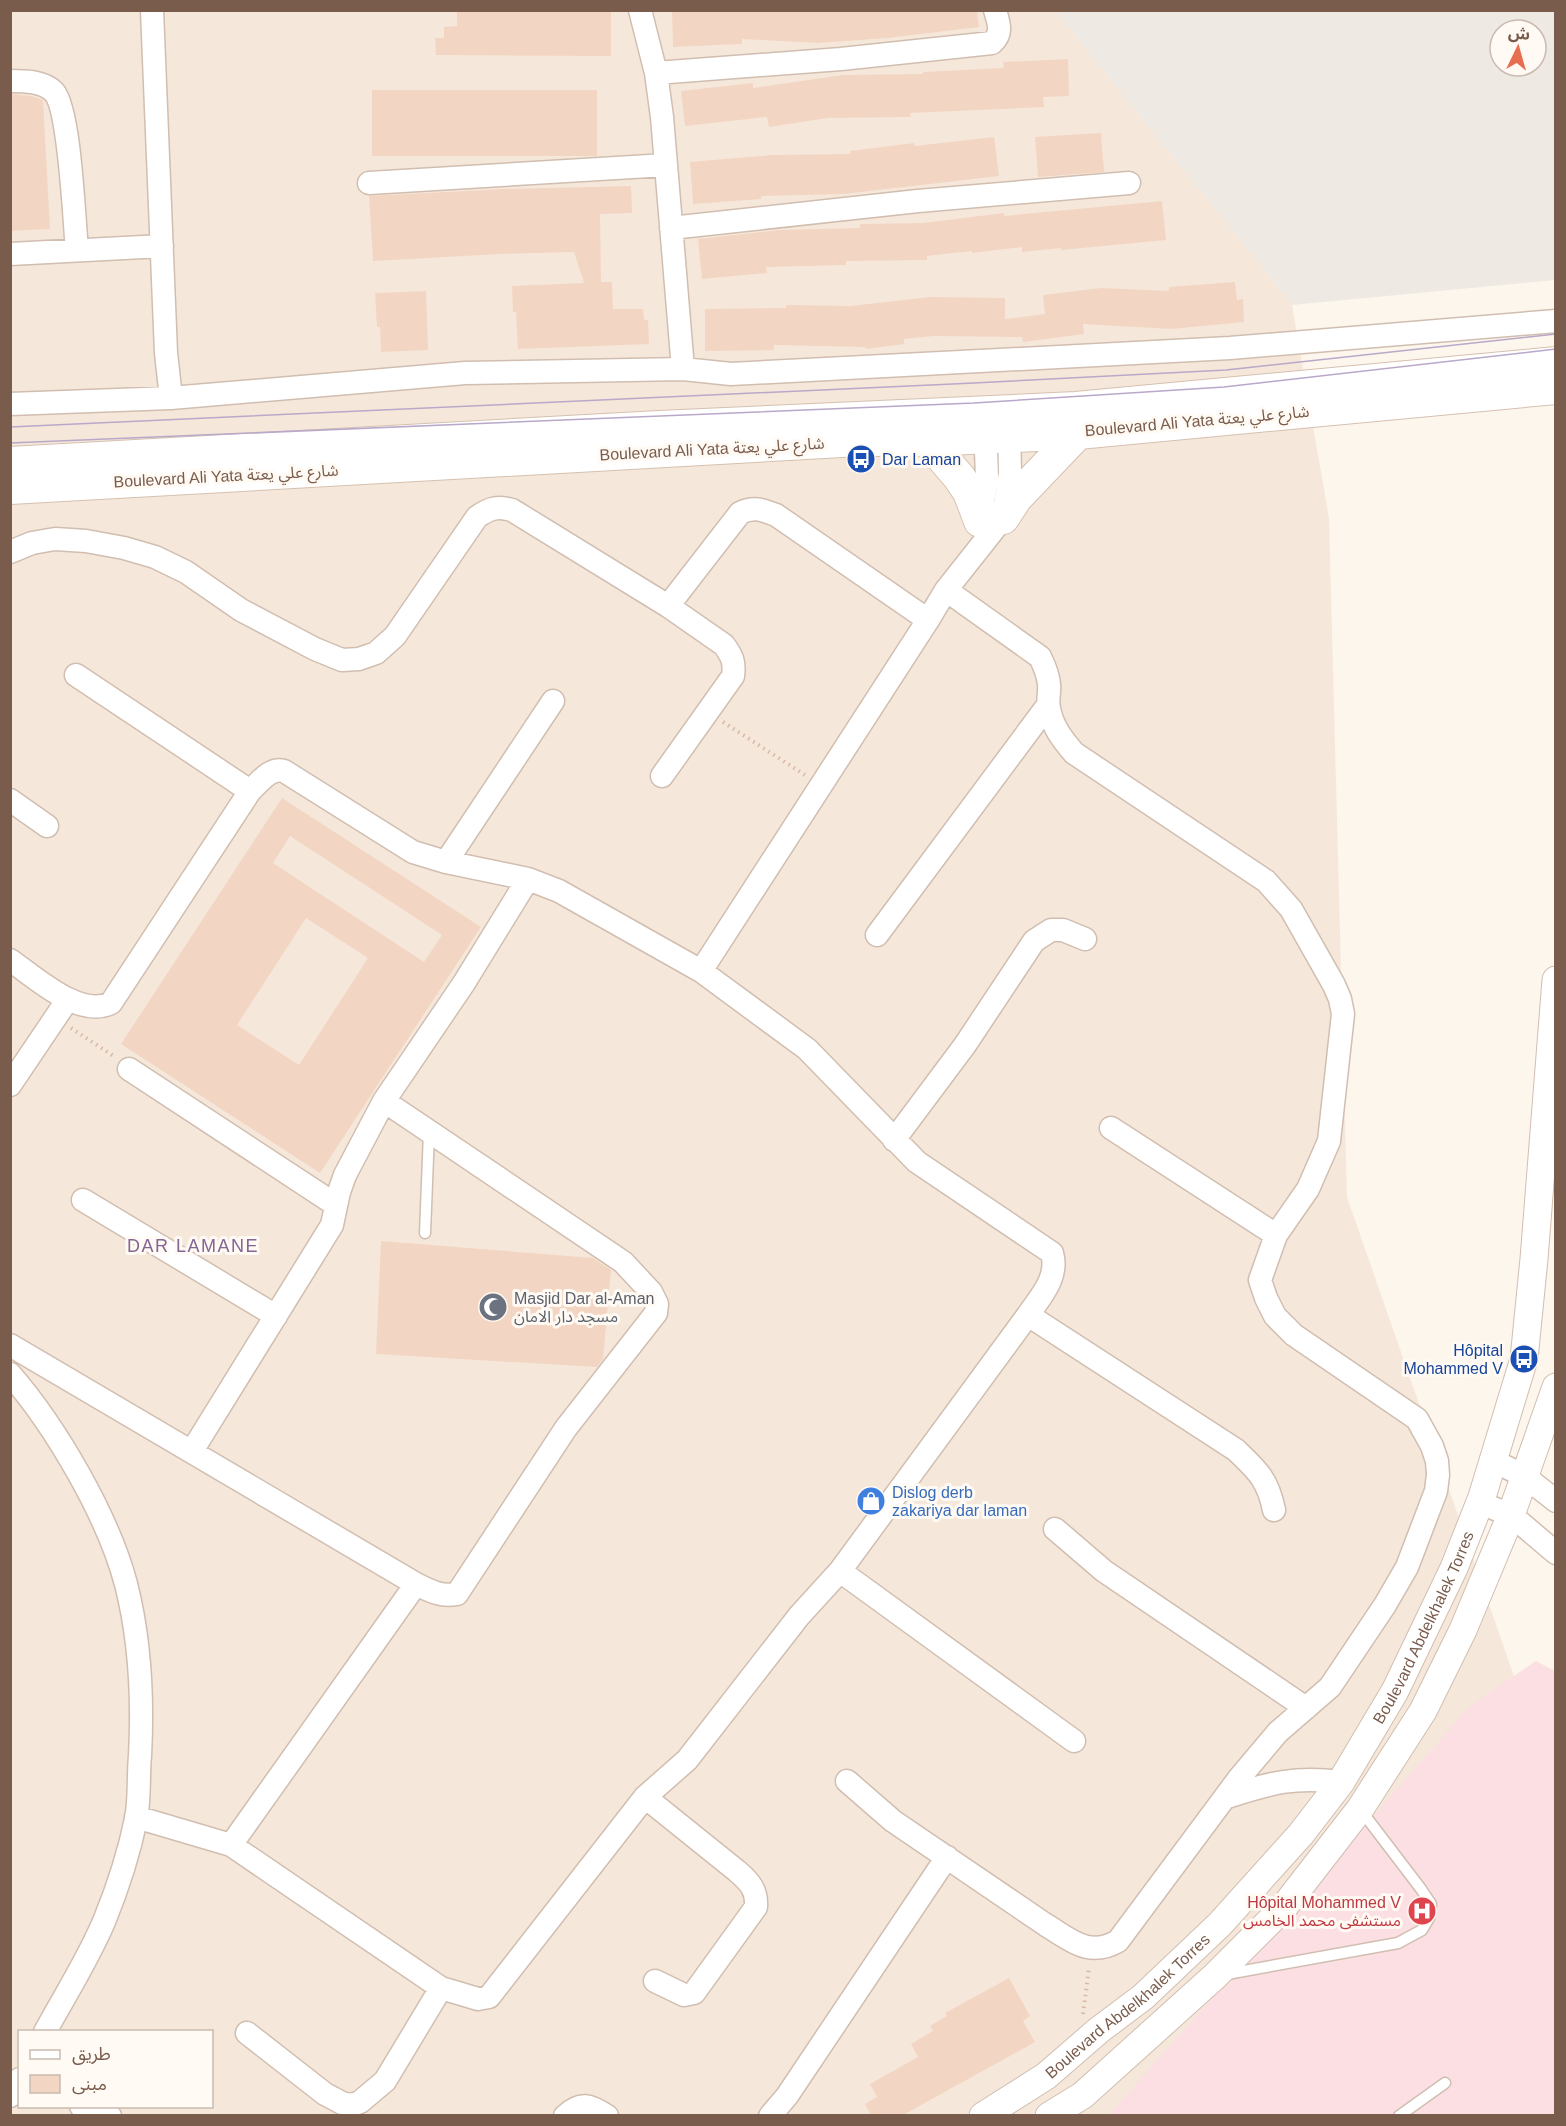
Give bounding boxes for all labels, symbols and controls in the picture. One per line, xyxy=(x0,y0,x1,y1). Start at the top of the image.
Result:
north arrow xyxy=(1488,18,1548,78)
text: ش xyxy=(1508,24,1531,44)
street label: Boulevard Ali Yata شارع علي يعتة xyxy=(1084,403,1310,443)
street label: Boulevard Ali Yata شارع علي يعتة xyxy=(599,435,825,467)
bus stop icon: Dar Laman xyxy=(845,443,877,475)
place label: Dar Laman xyxy=(882,451,961,468)
street label: Boulevard Ali Yata شارع علي يعتة xyxy=(113,462,339,494)
district label: DAR LAMANE xyxy=(127,1236,259,1256)
place label: Masjid Dar al-Aman مسجد دار الامان xyxy=(514,1290,654,1326)
mosque icon: Masjid Dar al-Aman مسجد دار الامان xyxy=(477,1291,509,1323)
place label: Hôpital Mohammed V xyxy=(1403,1342,1503,1377)
bus stop icon: Hôpital Mohammed V xyxy=(1508,1343,1540,1375)
place label: Dislog derb zakariya dar laman xyxy=(892,1484,1027,1519)
shop icon: Dislog derb zakariya dar laman xyxy=(855,1485,887,1517)
street label: Boulevard Abdelkhalek Torres xyxy=(1369,1529,1476,1726)
place label: Hôpital Mohammed V مستشفى محمد الخامس xyxy=(1243,1894,1401,1930)
hospital icon: Hôpital Mohammed V مستشفى محمد الخامس xyxy=(1406,1895,1438,1927)
street label: Boulevard Abdelkhalek Torres xyxy=(1042,1930,1213,2081)
legend xyxy=(18,2030,213,2108)
text: طريق xyxy=(72,2044,111,2065)
text: مبنى xyxy=(72,2074,107,2095)

